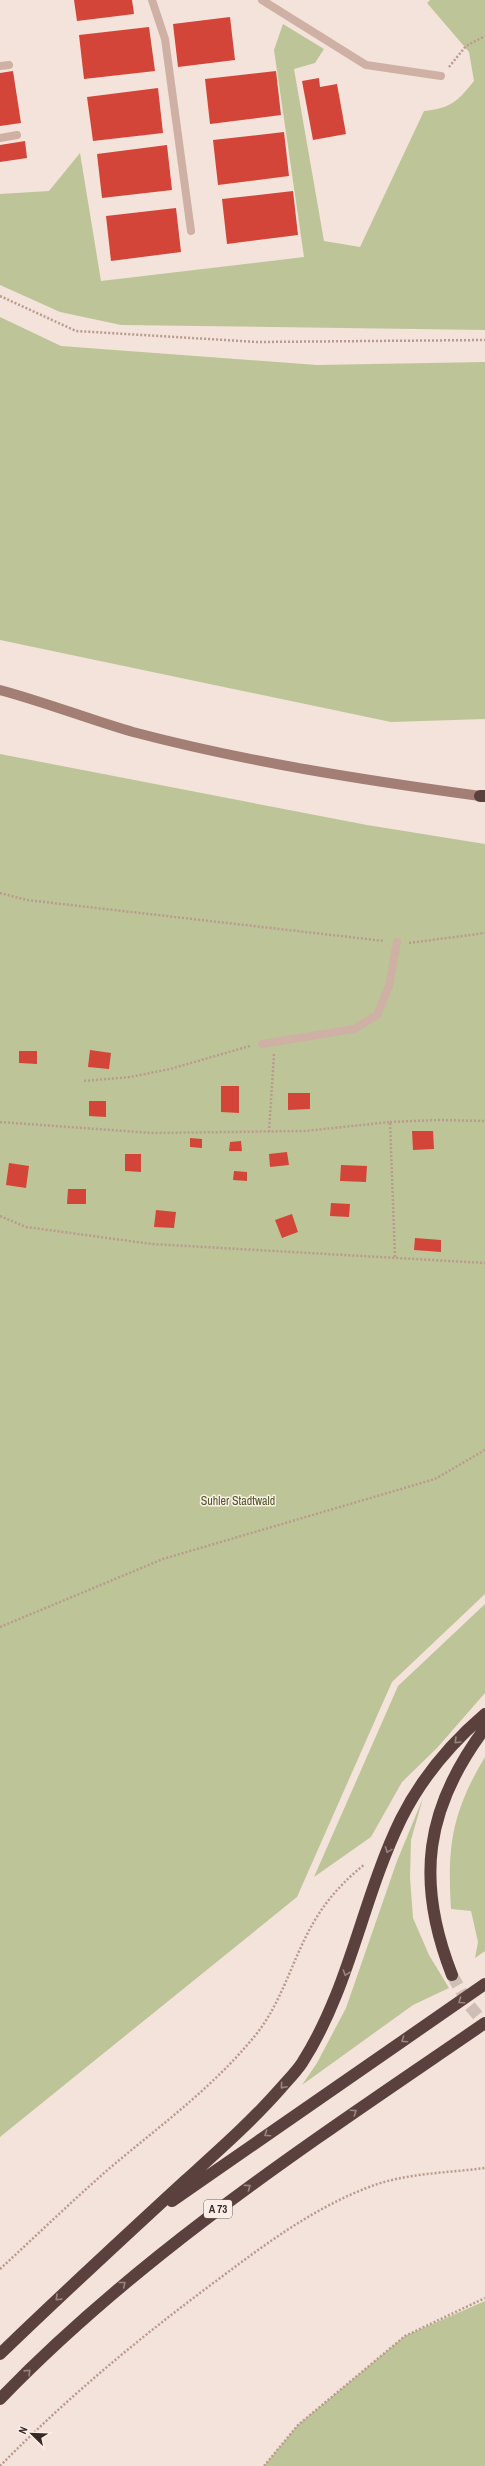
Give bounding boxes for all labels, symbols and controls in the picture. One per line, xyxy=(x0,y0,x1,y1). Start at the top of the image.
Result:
park label: Suhler Stadtwald xyxy=(201,1493,275,1509)
one-way arrow xyxy=(454,1736,462,1744)
one-way arrow xyxy=(384,1846,392,1853)
one-way arrow xyxy=(342,1969,350,1976)
one-way arrow xyxy=(458,1996,465,2003)
one-way arrow xyxy=(402,2035,409,2042)
one-way arrow xyxy=(280,2081,287,2088)
one-way arrow xyxy=(350,2109,357,2116)
one-way arrow xyxy=(264,2129,271,2137)
one-way arrow xyxy=(244,2185,251,2192)
road number: A 73 xyxy=(204,2200,232,2218)
one-way arrow xyxy=(119,2282,126,2289)
one-way arrow xyxy=(56,2293,63,2300)
one-way arrow xyxy=(23,2369,31,2377)
north arrow xyxy=(12,2414,52,2454)
text: N xyxy=(15,2424,31,2436)

